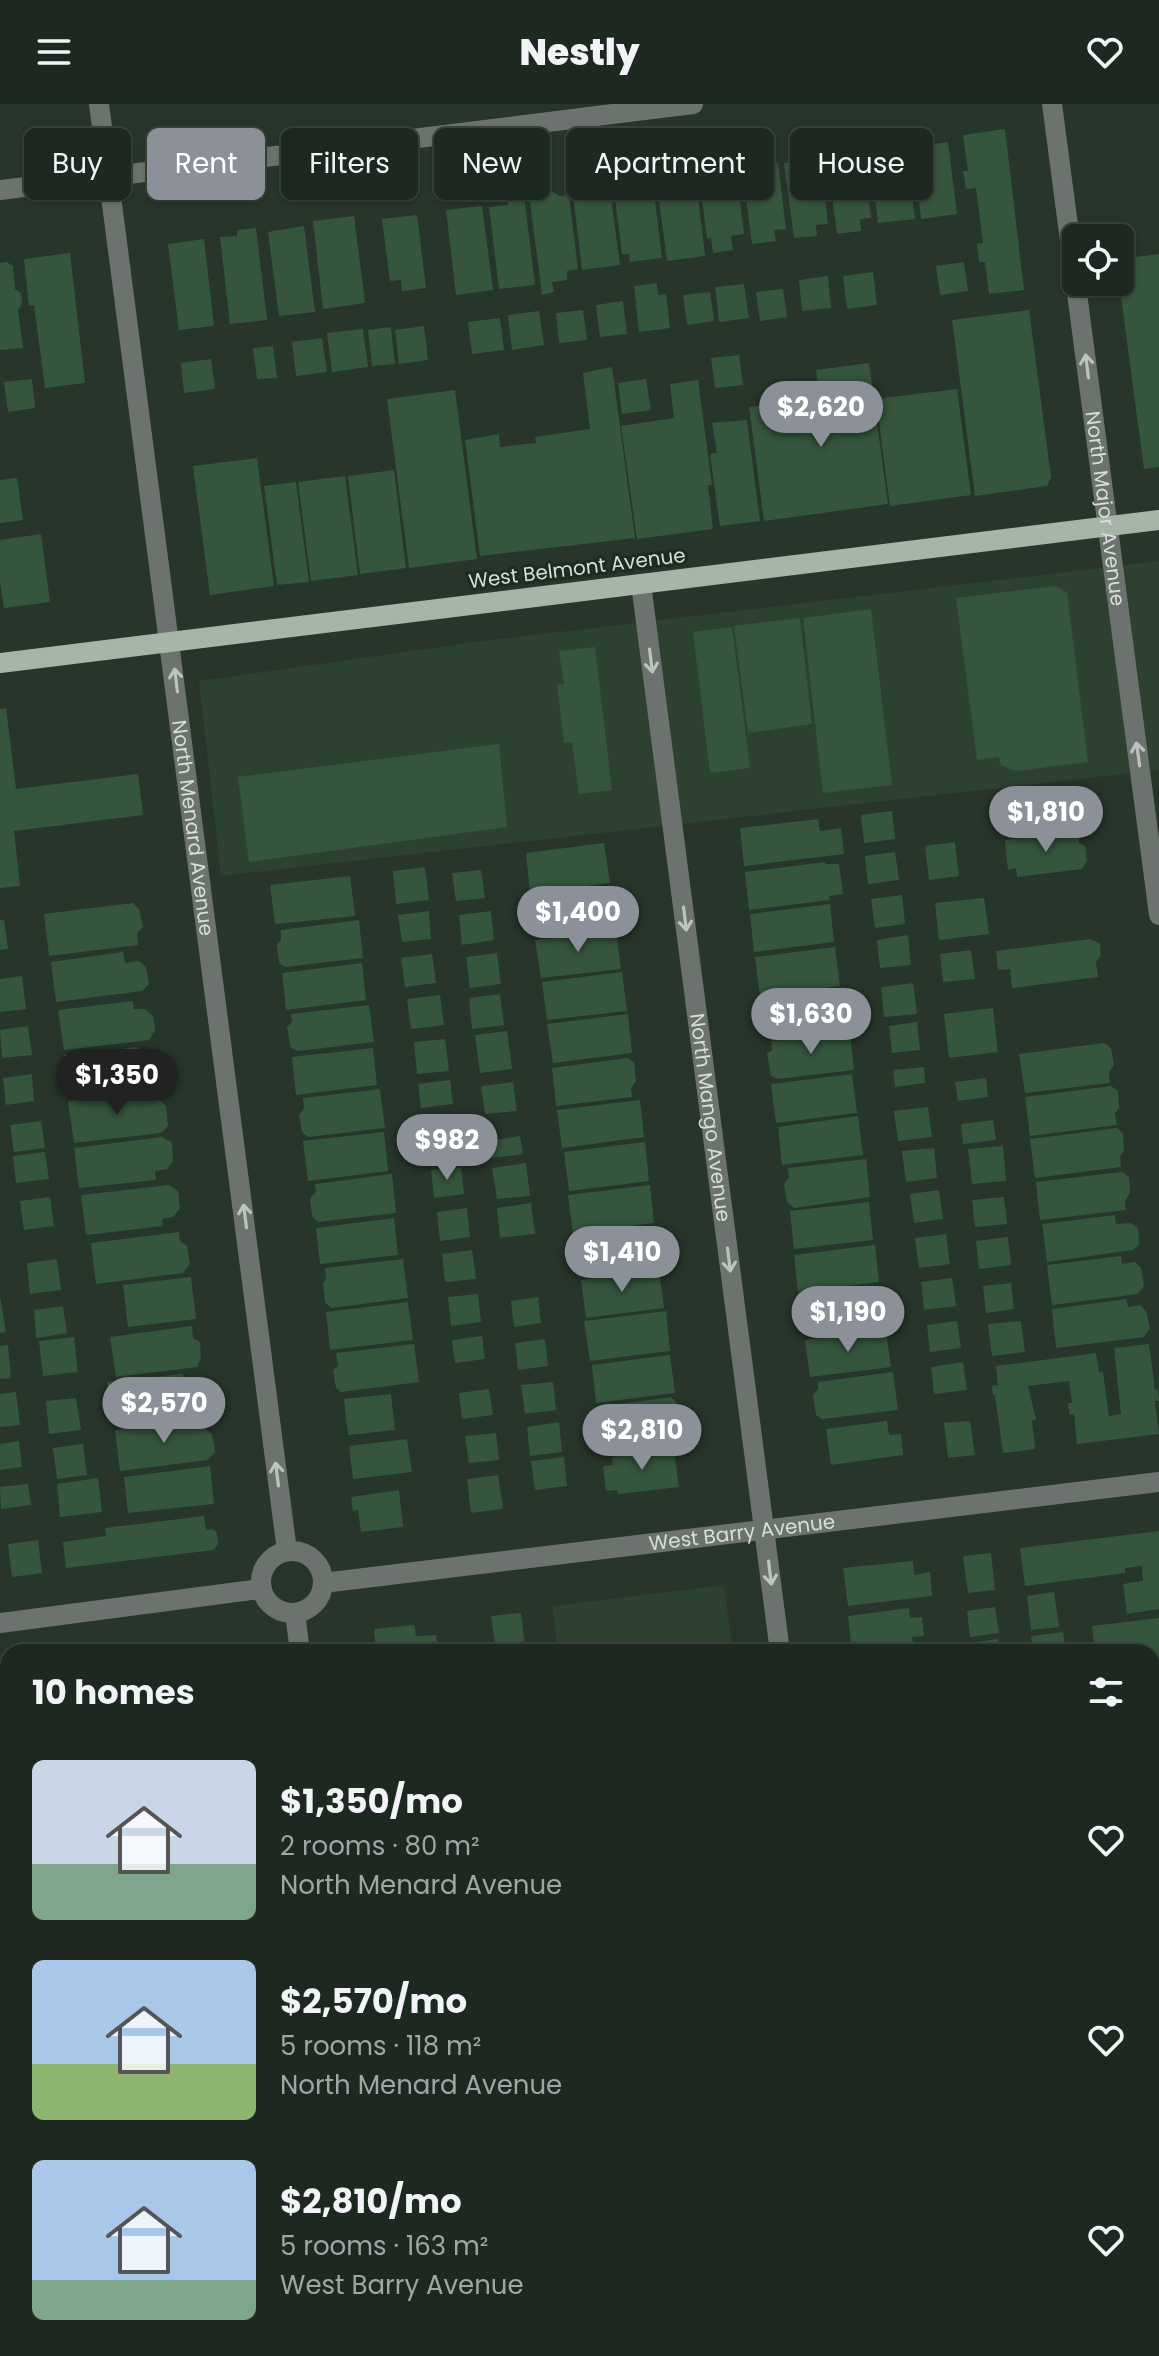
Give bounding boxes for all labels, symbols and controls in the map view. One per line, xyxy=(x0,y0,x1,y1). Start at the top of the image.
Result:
text: Nestly xyxy=(520,27,640,78)
icon: menu xyxy=(32,30,76,74)
icon: heart xyxy=(1083,30,1127,74)
chip: Buy xyxy=(24,128,131,200)
chip: Rent xyxy=(147,128,265,200)
chip: Filters xyxy=(281,128,418,200)
chip: New xyxy=(434,128,550,200)
chip: Apartment xyxy=(566,128,774,200)
chip: House xyxy=(790,128,933,200)
map controls xyxy=(1062,224,1134,296)
button: locate xyxy=(1062,224,1134,296)
one-way arrow xyxy=(1079,353,1094,380)
pin: $2,620 xyxy=(756,381,886,449)
text: $2,620 xyxy=(777,389,865,425)
street label: North Major Avenue xyxy=(1079,409,1132,608)
street label: West Belmont Avenue xyxy=(467,541,687,595)
one-way arrow xyxy=(644,648,659,673)
one-way arrow xyxy=(168,667,183,694)
street label: North Menard Avenue xyxy=(165,718,221,937)
one-way arrow xyxy=(1130,742,1145,767)
pin: $1,810 xyxy=(981,786,1111,854)
text: $1,810 xyxy=(1007,794,1085,830)
pin: $1,400 xyxy=(513,886,643,954)
text: $1,400 xyxy=(535,894,621,930)
one-way arrow xyxy=(677,905,692,932)
pin: $1,630 xyxy=(746,988,876,1056)
text: $1,630 xyxy=(769,996,853,1032)
street label: North Mango Avenue xyxy=(683,1011,738,1224)
pin: $1,350 xyxy=(52,1049,182,1117)
text: $1,350 xyxy=(75,1057,159,1093)
pin: $982 xyxy=(400,1114,494,1182)
text: $982 xyxy=(415,1122,479,1158)
one-way arrow xyxy=(237,1203,252,1230)
pin: $1,410 xyxy=(557,1226,687,1294)
text: $1,410 xyxy=(583,1234,661,1270)
one-way arrow xyxy=(722,1247,737,1272)
pin: $1,190 xyxy=(783,1286,913,1354)
text: $1,190 xyxy=(809,1294,887,1330)
pin: $2,570 xyxy=(99,1377,229,1445)
text: $2,570 xyxy=(120,1385,208,1421)
pin: $2,810 xyxy=(577,1404,707,1472)
text: $2,810 xyxy=(601,1412,684,1448)
one-way arrow xyxy=(270,1461,285,1487)
street label: West Barry Avenue xyxy=(647,1507,837,1558)
one-way arrow xyxy=(763,1560,778,1586)
text: 10 homes xyxy=(32,1668,195,1716)
icon: filters xyxy=(1084,1670,1128,1714)
text: $1,350/mo xyxy=(280,1777,463,1825)
icon: home xyxy=(96,1792,192,1888)
icon: heart xyxy=(1084,1818,1128,1862)
text: 2 rooms · 80 m² xyxy=(280,1828,480,1864)
text: North Menard Avenue xyxy=(280,1867,562,1903)
text: $2,570/mo xyxy=(280,1977,467,2025)
icon: home xyxy=(96,1992,192,2088)
icon: heart xyxy=(1084,2018,1128,2062)
text: 5 rooms · 118 m² xyxy=(280,2028,481,2064)
text: North Menard Avenue xyxy=(280,2067,562,2103)
text: $2,810/mo xyxy=(280,2177,462,2225)
icon: home xyxy=(96,2192,192,2288)
icon: heart xyxy=(1084,2218,1128,2262)
text: 5 rooms · 163 m² xyxy=(280,2228,488,2264)
text: West Barry Avenue xyxy=(280,2267,524,2303)

